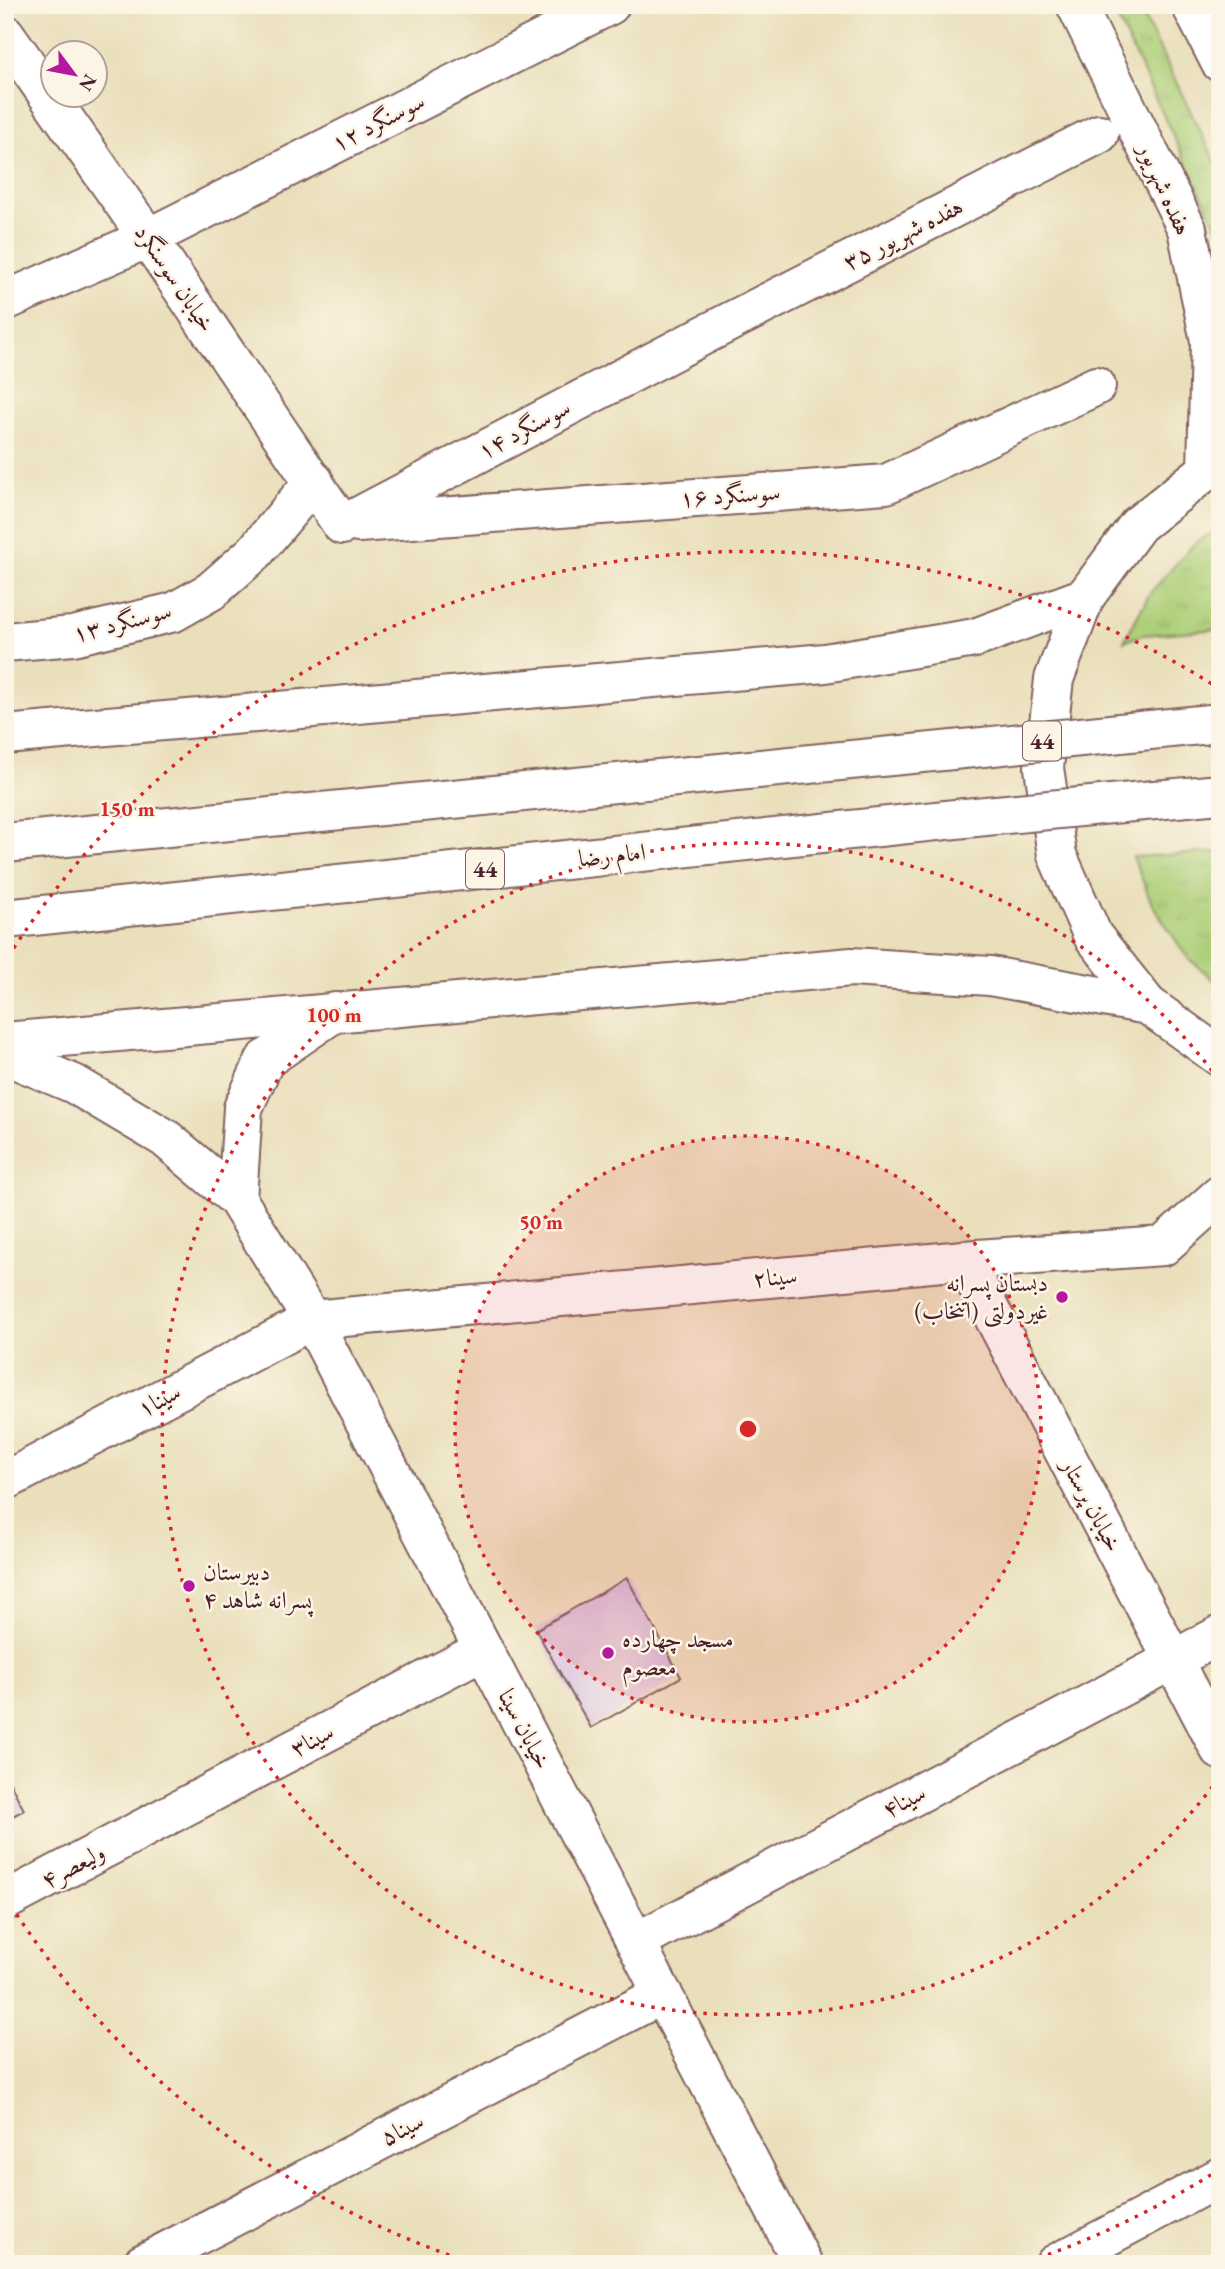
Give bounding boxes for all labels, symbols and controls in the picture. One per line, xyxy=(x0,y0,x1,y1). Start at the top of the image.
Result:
north arrow xyxy=(38,38,108,108)
text: N xyxy=(73,70,103,96)
street label: سوسنگرد ۱۲ xyxy=(326,85,430,158)
street label: هفده شهریور xyxy=(1131,136,1199,240)
street label: هفده شهریور ۳۵ xyxy=(838,190,968,277)
street label: خیابان سوسنگرد xyxy=(128,218,223,338)
street label: سوسنگرد ۱۴ xyxy=(472,391,576,466)
street label: سوسنگرد ۱۶ xyxy=(679,476,781,513)
street label: سوسنگرد ۱۳ xyxy=(69,594,175,649)
road number: 44 xyxy=(1023,722,1061,761)
text: 150 m xyxy=(99,795,155,822)
street label: امام رضا xyxy=(577,836,648,879)
road number: 44 xyxy=(466,849,504,888)
text: 100 m xyxy=(306,1001,362,1028)
text: 50 m xyxy=(519,1208,563,1235)
street label: سینا۲ xyxy=(751,1259,799,1294)
place label: دبستان پسرانه غیردولتی (اتنخاب) xyxy=(914,1267,1048,1328)
marker: دبستان پسرانه غیردولتی (اتنخاب) xyxy=(1054,1289,1070,1305)
street label: سینا۱ xyxy=(132,1375,186,1424)
centre of rings xyxy=(736,1417,760,1441)
street label: خیابان پرستار xyxy=(1053,1451,1130,1557)
place label: دبیرستان پسرانه شاهد ۴ xyxy=(203,1556,314,1618)
marker: دبیرستان پسرانه شاهد ۴ xyxy=(181,1578,197,1594)
place label: مسجد چهارده معصوم xyxy=(622,1623,734,1688)
marker: مسجد چهارده معصوم xyxy=(600,1645,616,1661)
street label: خیابان سینا xyxy=(491,1683,559,1774)
street label: سینا۳ xyxy=(285,1715,339,1764)
street label: سینا۴ xyxy=(877,1776,931,1825)
street label: ولیعصر۴ xyxy=(35,1836,111,1896)
street label: سینا۵ xyxy=(375,2105,429,2153)

